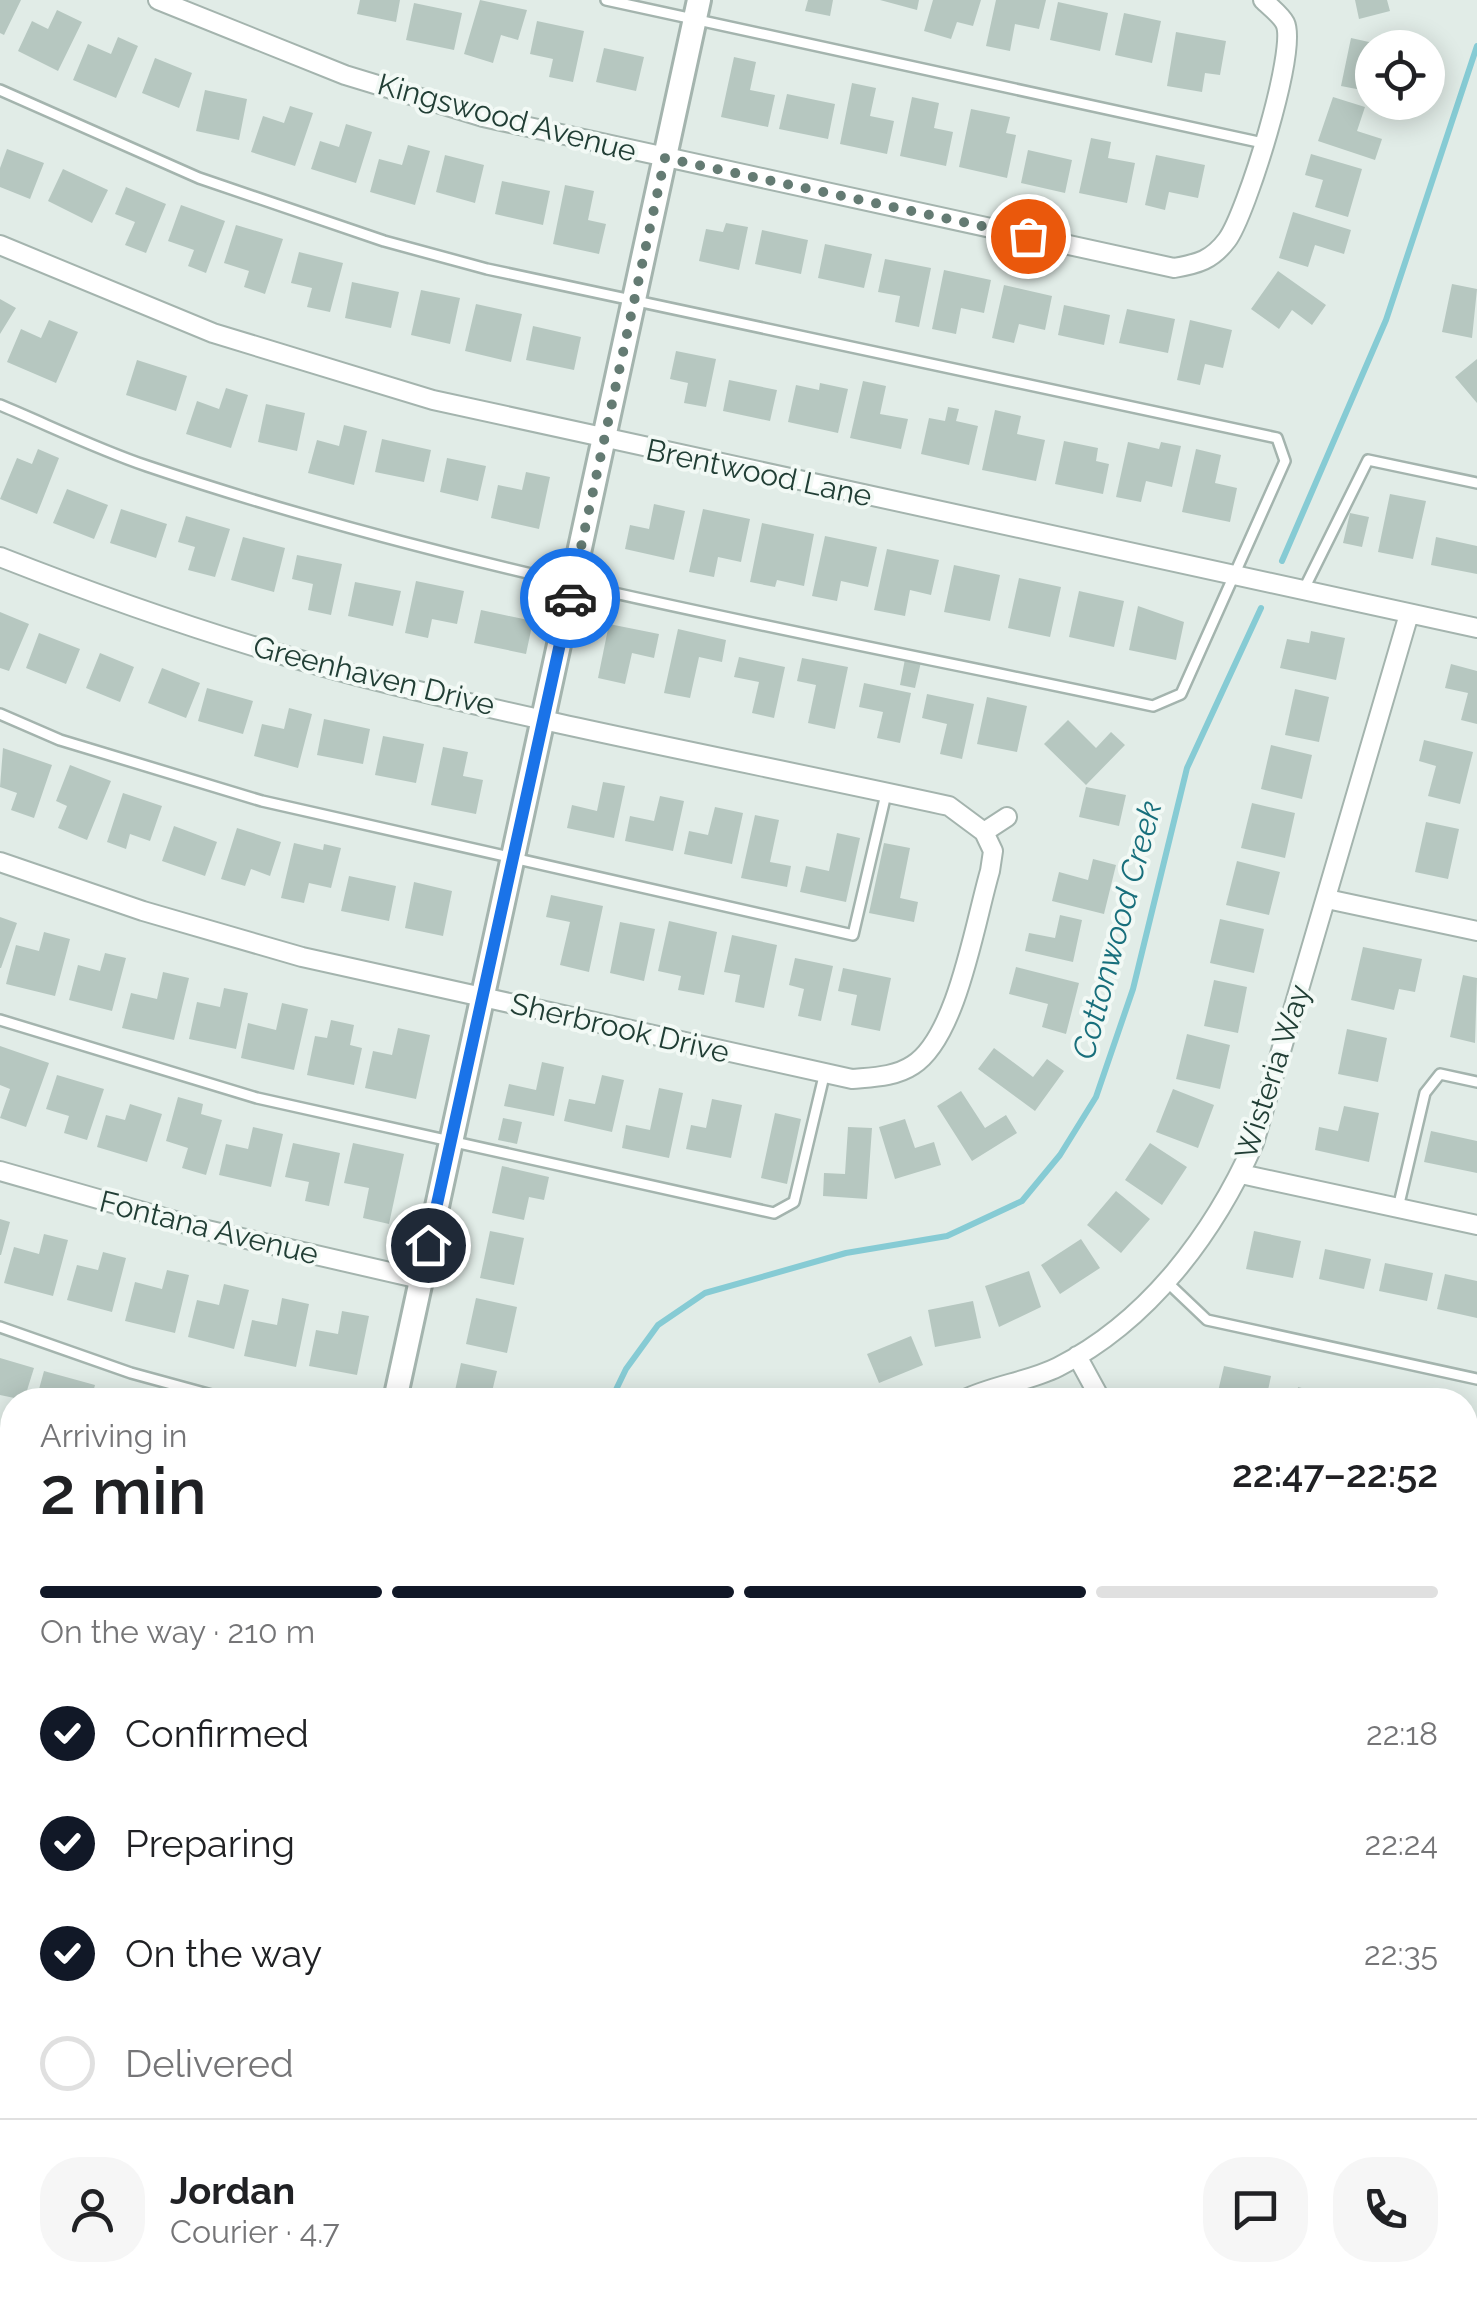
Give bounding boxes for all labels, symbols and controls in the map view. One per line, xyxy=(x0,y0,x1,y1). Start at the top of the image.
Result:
map controls xyxy=(1355,30,1445,120)
button: locate xyxy=(1355,30,1445,120)
street label: Kingswood Avenue xyxy=(374,66,640,169)
pin xyxy=(986,194,1071,279)
icon: bag xyxy=(1001,209,1056,264)
street label: Brentwood Lane xyxy=(643,432,875,514)
courier xyxy=(520,548,620,648)
icon: car xyxy=(543,571,598,626)
street label: Greenhaven Drive xyxy=(250,629,498,722)
water label: Cottonwood Creek xyxy=(1064,797,1169,1063)
street label: Wisteria Way xyxy=(1228,980,1317,1164)
street label: Sherbrook Drive xyxy=(507,985,733,1070)
street label: Fontana Avenue xyxy=(96,1183,322,1272)
pin xyxy=(386,1203,471,1288)
icon: home xyxy=(401,1218,456,1273)
text: Arriving in xyxy=(40,1417,187,1454)
text: 22:47–22:52 xyxy=(1232,1451,1438,1496)
text: 2 min xyxy=(40,1453,207,1529)
text: On the way · 210 m xyxy=(40,1613,315,1650)
icon: check xyxy=(40,1706,95,1761)
text: Confirmed xyxy=(125,1711,309,1756)
text: 22:18 xyxy=(1366,1715,1438,1752)
icon: check xyxy=(40,1816,95,1871)
text: Preparing xyxy=(125,1821,295,1866)
text: 22:24 xyxy=(1364,1825,1438,1862)
icon: check xyxy=(40,1926,95,1981)
text: On the way xyxy=(125,1931,322,1976)
text: 22:35 xyxy=(1364,1935,1438,1972)
text: Delivered xyxy=(125,2041,294,2086)
button: person xyxy=(40,2157,145,2262)
button: chat xyxy=(1203,2157,1308,2262)
button: phone xyxy=(1333,2157,1438,2262)
text: Jordan xyxy=(170,2168,295,2213)
text: Courier · 4.7 xyxy=(170,2213,340,2250)

